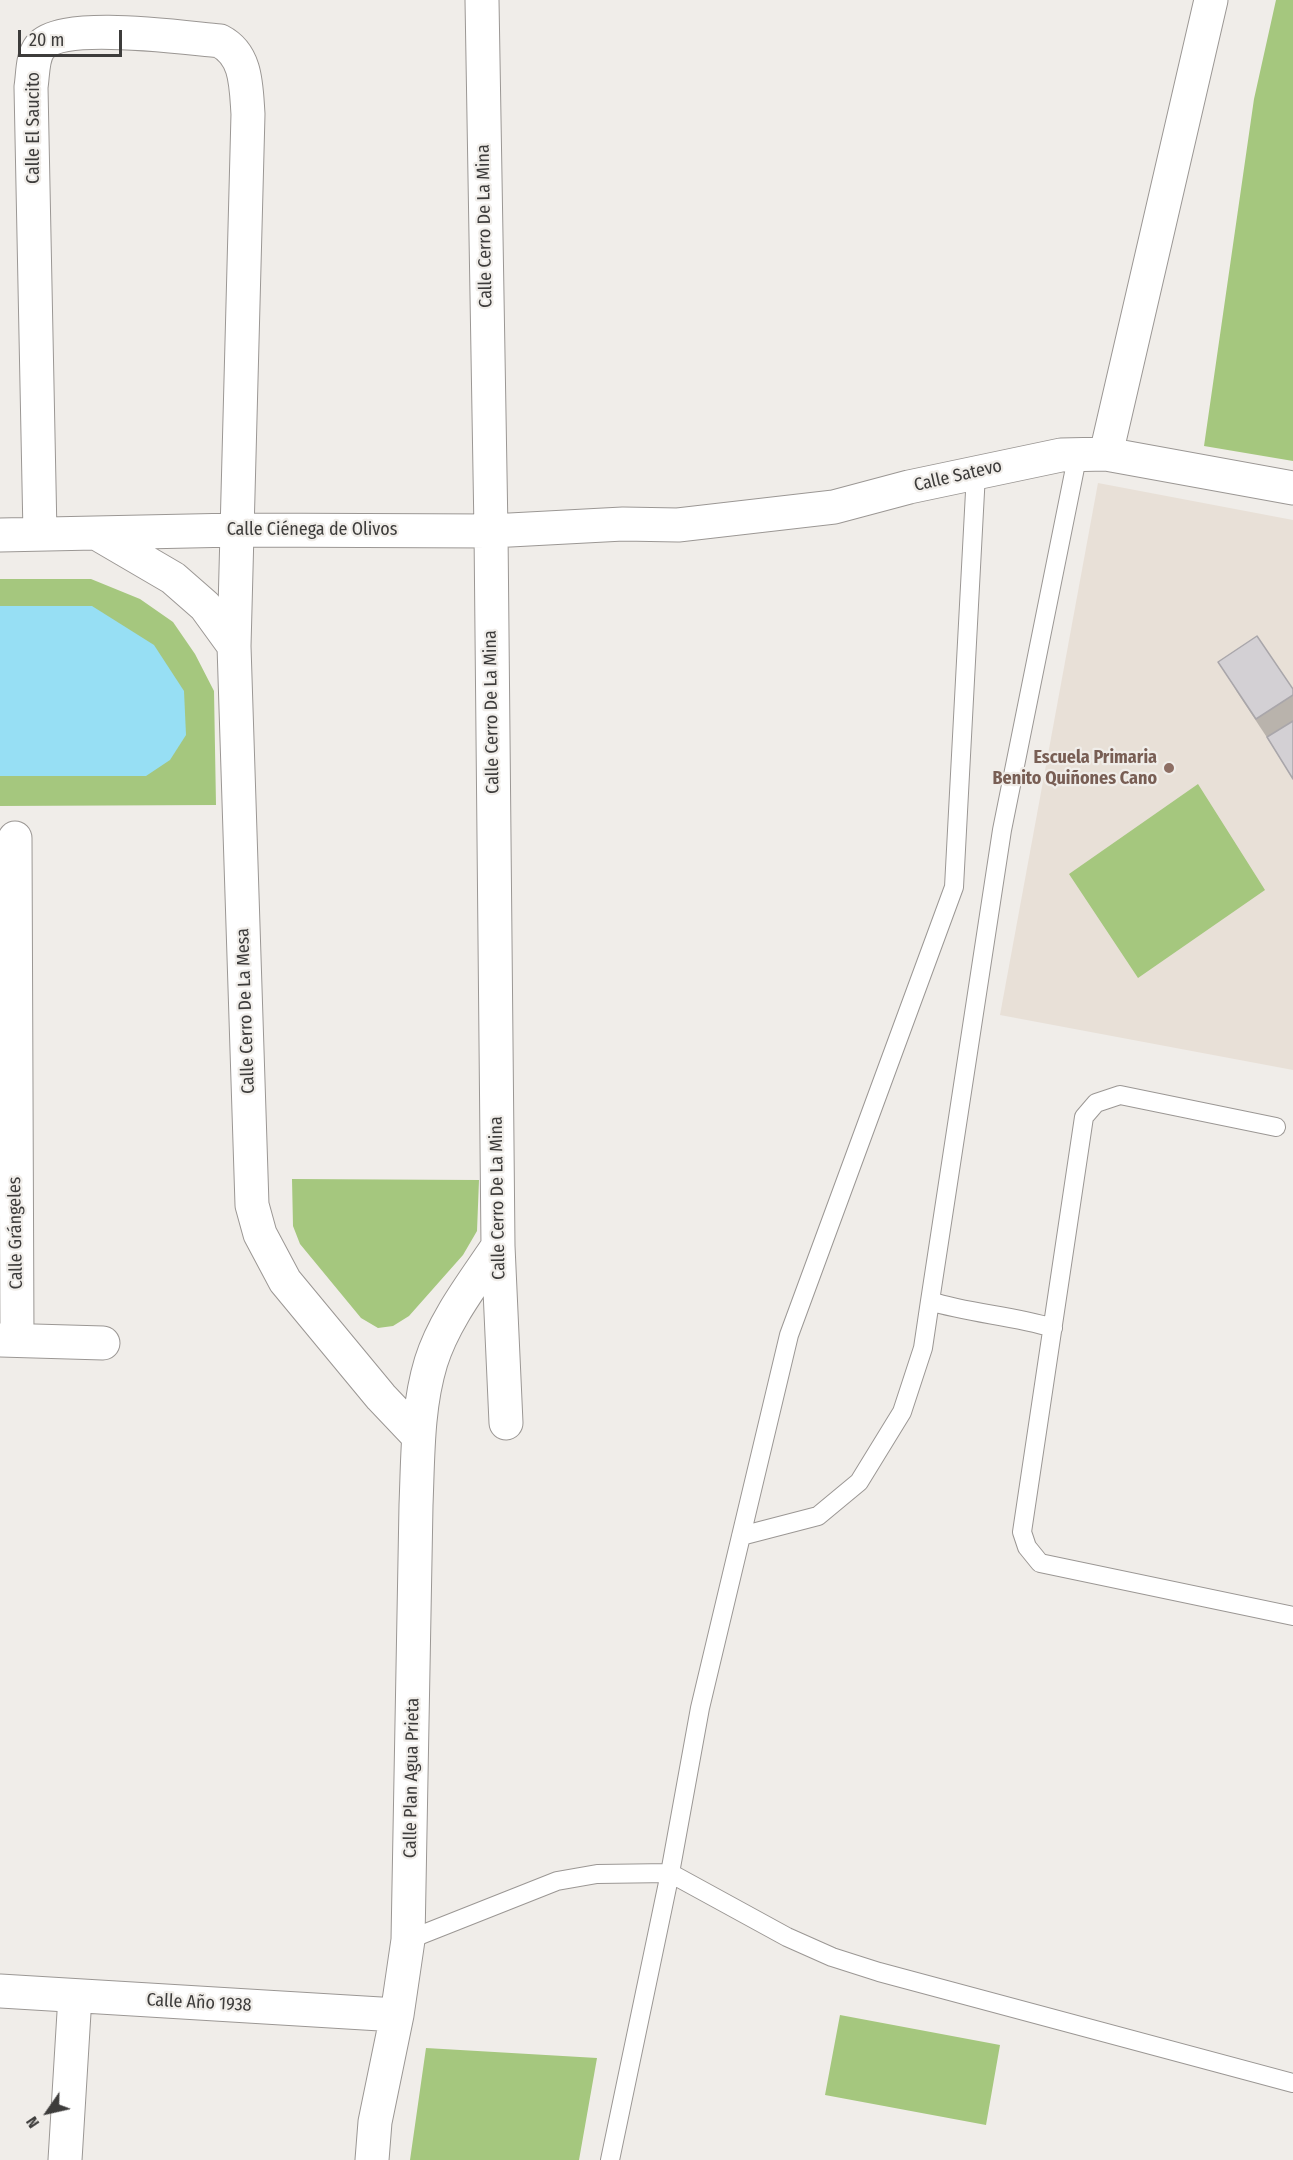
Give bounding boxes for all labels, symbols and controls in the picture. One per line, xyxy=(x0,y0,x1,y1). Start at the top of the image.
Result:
scale bar xyxy=(21,18,124,56)
text: 20 m xyxy=(29,29,64,51)
street label: Calle El Saucito xyxy=(23,72,45,184)
street label: Calle Cerro De La Mina xyxy=(473,144,497,308)
street label: Calle Satevo xyxy=(912,455,1004,497)
street label: Calle Ciénega de Olivos xyxy=(227,519,397,541)
street label: Calle Cerro De La Mina xyxy=(480,630,504,794)
place label: Escuela Primaria Benito Quiñones Cano xyxy=(993,747,1157,789)
marker: Escuela Primaria Benito Quiñones Cano xyxy=(1162,761,1176,775)
street label: Calle Cerro De La Mesa xyxy=(232,928,260,1094)
street label: Calle Cerro De La Mina xyxy=(486,1116,510,1280)
street label: Calle Grángeles xyxy=(4,1176,28,1290)
street label: Calle Plan Agua Prieta xyxy=(400,1698,424,1858)
street label: Calle Año 1938 xyxy=(146,1989,252,2017)
north arrow xyxy=(18,2082,78,2142)
text: N xyxy=(22,2113,43,2132)

